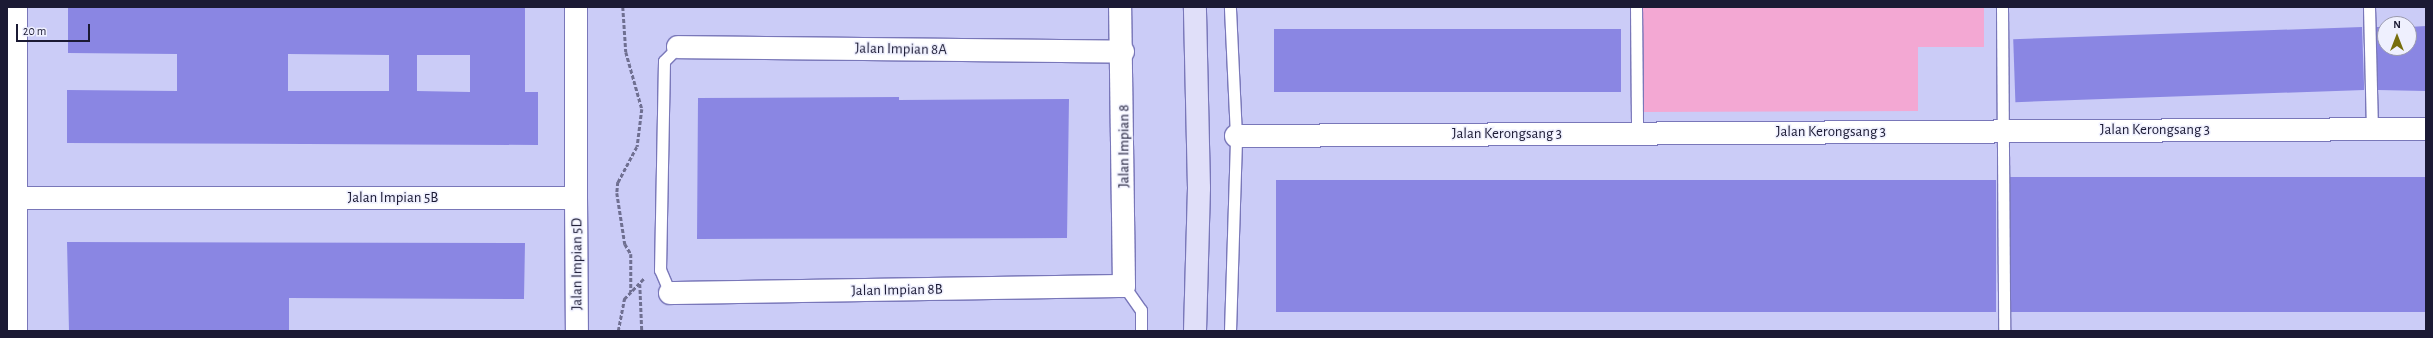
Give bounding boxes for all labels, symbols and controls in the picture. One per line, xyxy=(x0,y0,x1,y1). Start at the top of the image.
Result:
scale bar xyxy=(18,16,92,42)
north arrow xyxy=(2377,16,2417,56)
text: N xyxy=(2393,19,2401,30)
text: 20 m xyxy=(23,25,46,37)
street label: Jalan Impian 8A xyxy=(855,39,947,59)
street label: Jalan Impian 8 xyxy=(1115,104,1133,188)
street label: Jalan Kerongsang 3 xyxy=(2100,121,2210,139)
street label: Jalan Kerongsang 3 xyxy=(1776,123,1886,141)
street label: Jalan Kerongsang 3 xyxy=(1452,125,1562,143)
street label: Jalan Impian 5B xyxy=(348,189,438,207)
street label: Jalan Impian 5D xyxy=(568,218,586,310)
street label: Jalan Impian 8B xyxy=(851,280,943,300)

